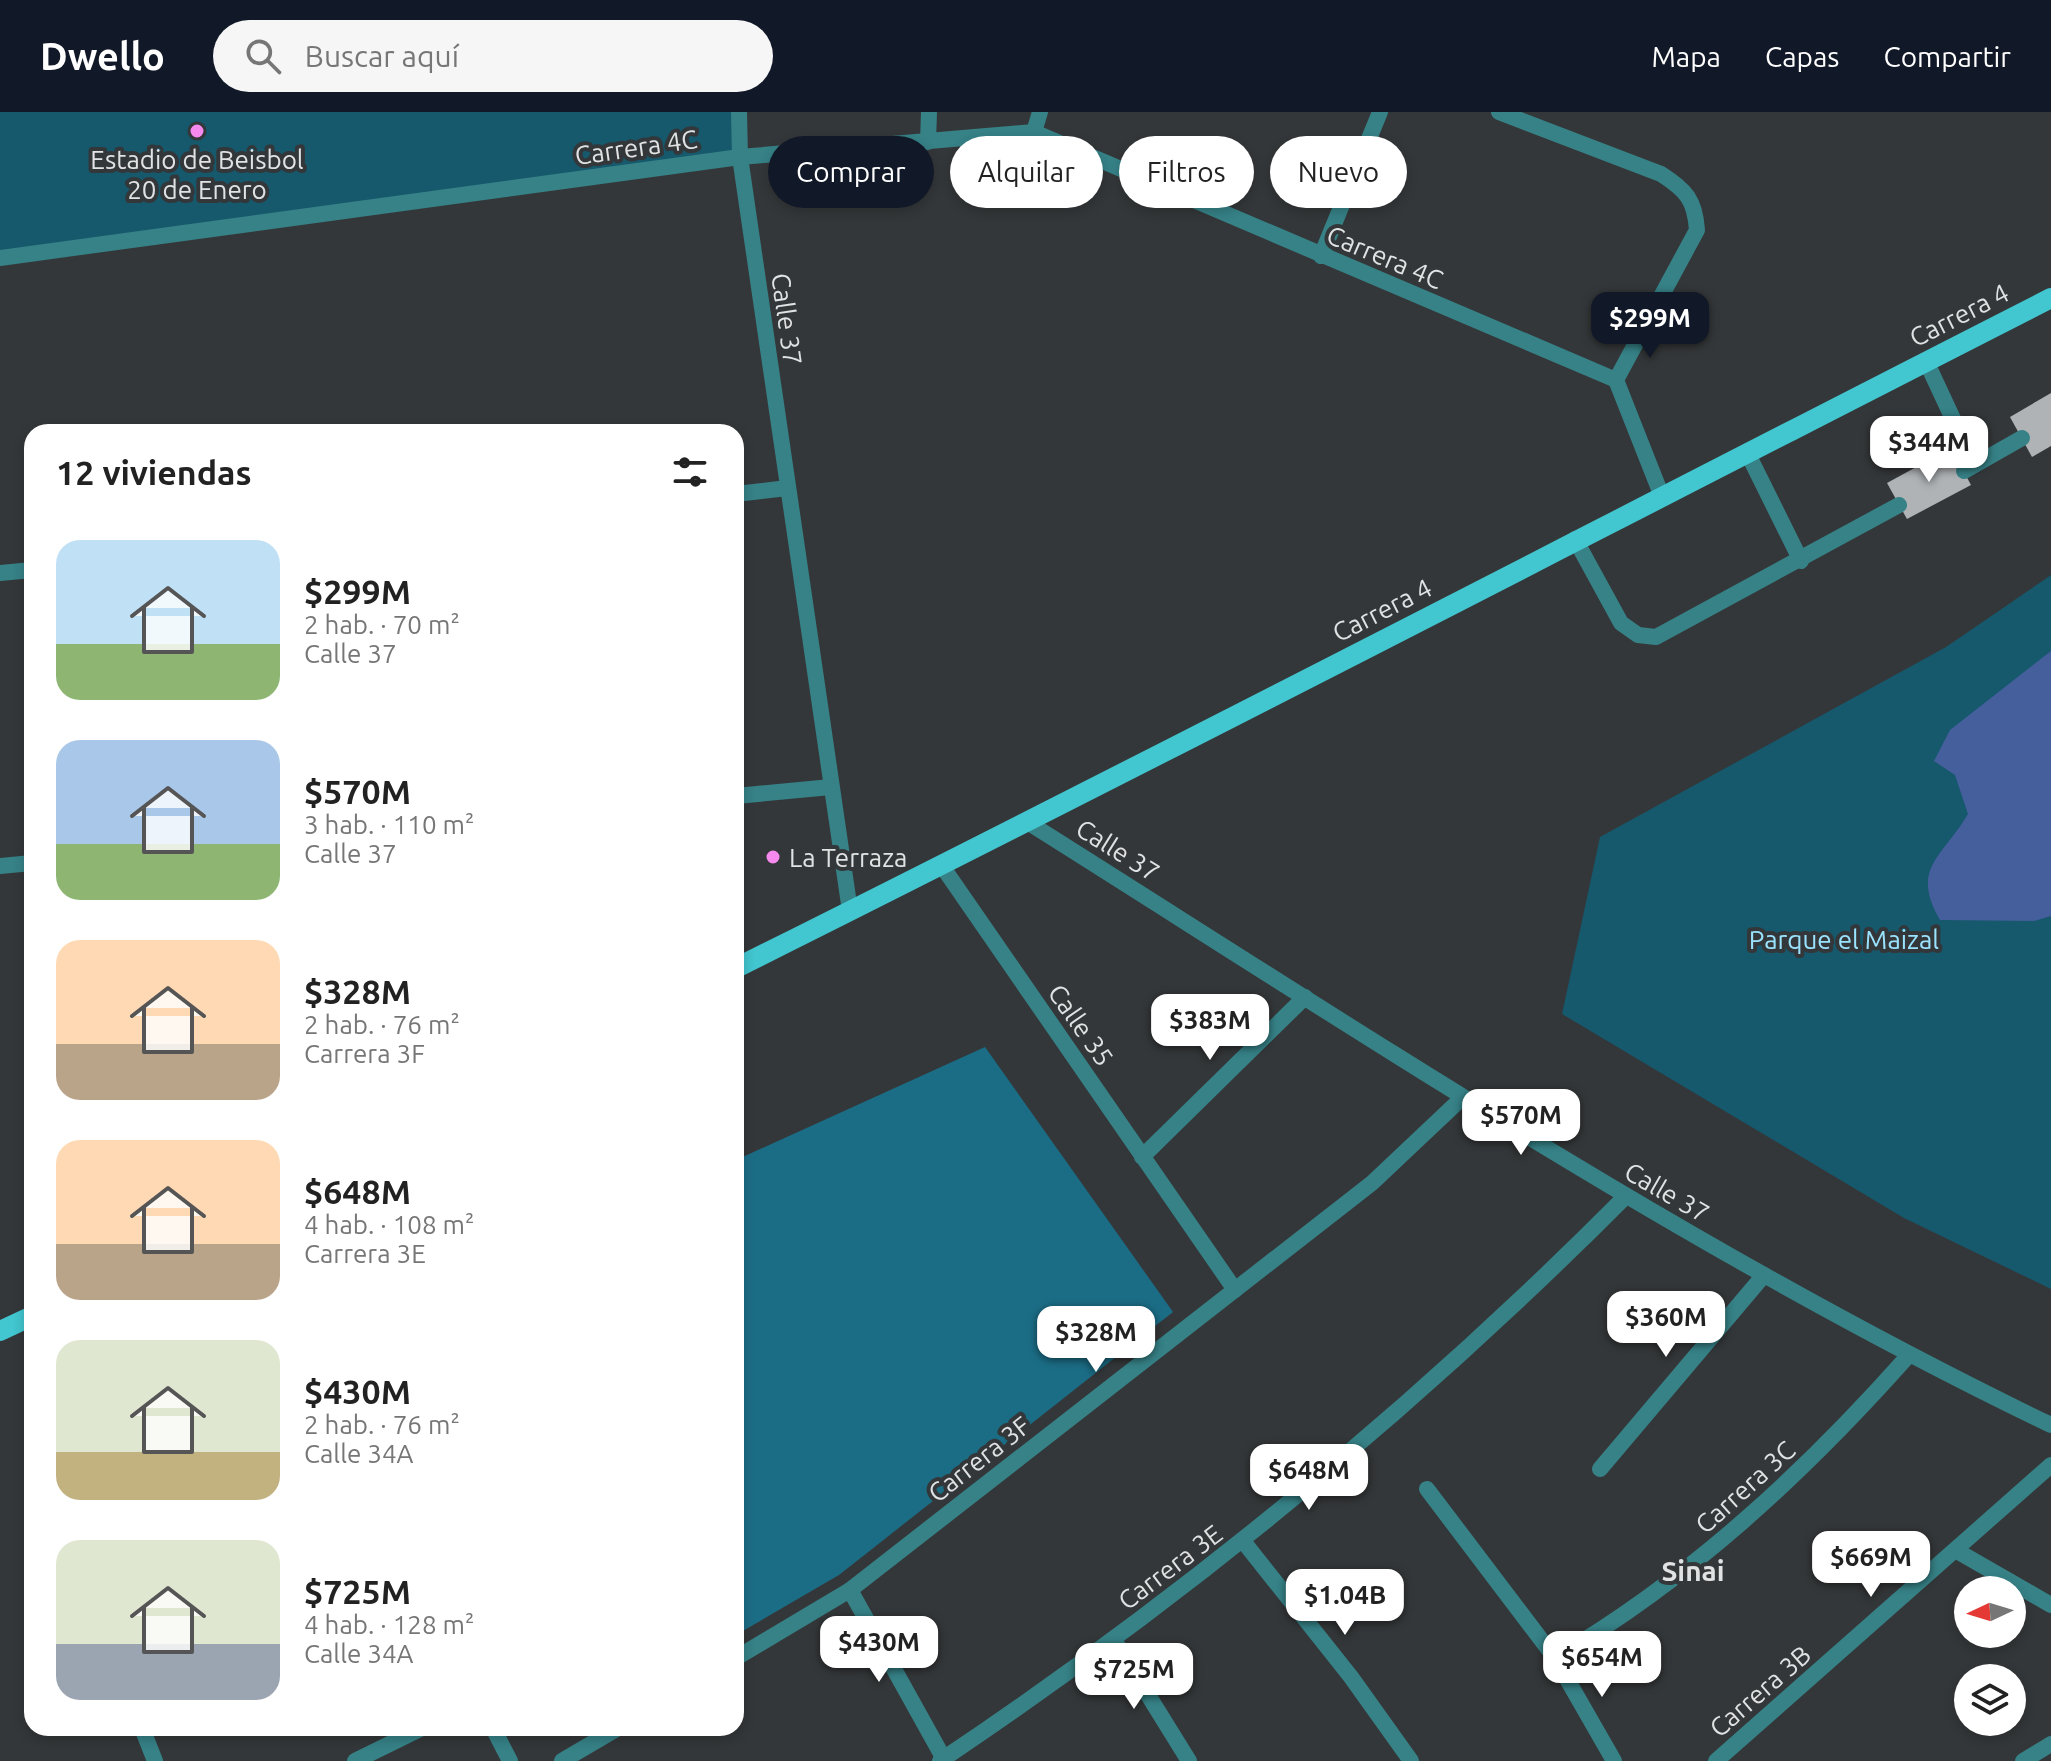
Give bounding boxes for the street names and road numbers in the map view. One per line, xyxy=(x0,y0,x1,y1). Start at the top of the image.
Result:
street label: Carrera 4C xyxy=(573,124,699,170)
street label: Carrera 4C xyxy=(1323,220,1447,294)
street label: Calle 37 xyxy=(766,271,808,367)
street label: Carrera 4 xyxy=(1905,278,2013,352)
street label: Carrera 4 xyxy=(1328,573,1436,647)
street label: Calle 37 xyxy=(1071,813,1165,887)
street label: Calle 35 xyxy=(1043,979,1119,1071)
street label: Calle 37 xyxy=(1620,1156,1714,1228)
street label: Carrera 3F xyxy=(922,1410,1036,1508)
street label: Carrera 3C xyxy=(1690,1435,1800,1539)
street label: Carrera 3E xyxy=(1113,1519,1227,1615)
street label: Carrera 3B xyxy=(1704,1639,1816,1743)

